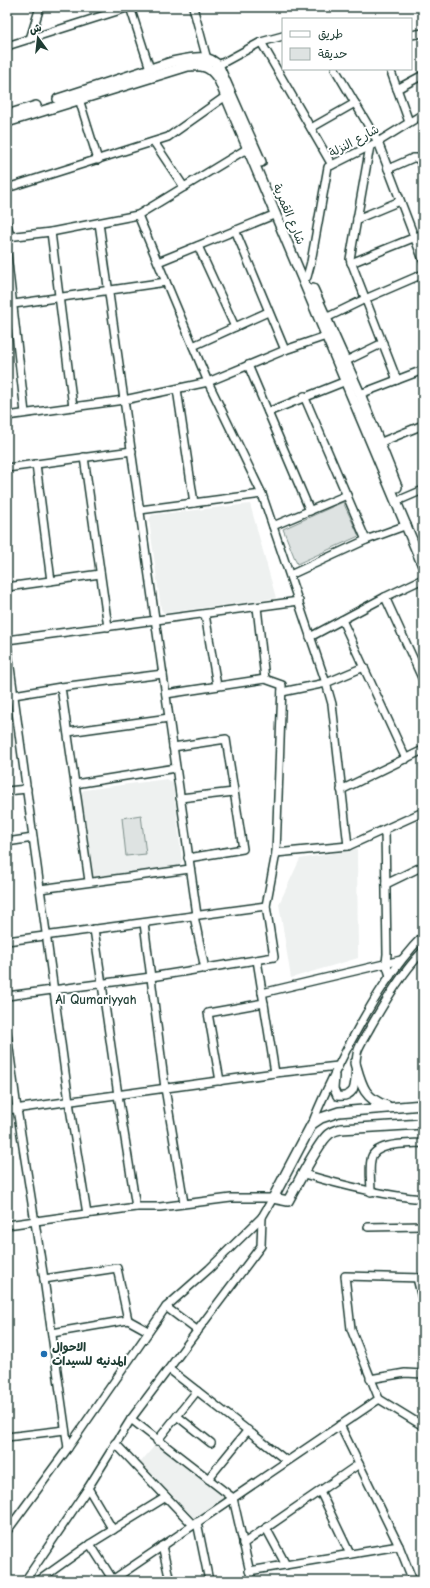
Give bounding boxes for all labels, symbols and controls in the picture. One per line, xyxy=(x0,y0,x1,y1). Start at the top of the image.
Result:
north arrow xyxy=(18,18,58,58)
legend xyxy=(282,18,412,70)
text: ش xyxy=(28,21,43,37)
text: طريق xyxy=(318,27,343,41)
text: حديقة xyxy=(318,47,347,61)
street label: شارع النزلة xyxy=(327,122,382,162)
street label: شارع القمرية xyxy=(268,182,308,247)
district label: Al Qumariyyah xyxy=(55,992,137,1007)
place label: الاحوال المدنيه للسيدات xyxy=(52,1340,127,1368)
marker: الاحوال المدنيه للسيدات xyxy=(39,1349,49,1359)

